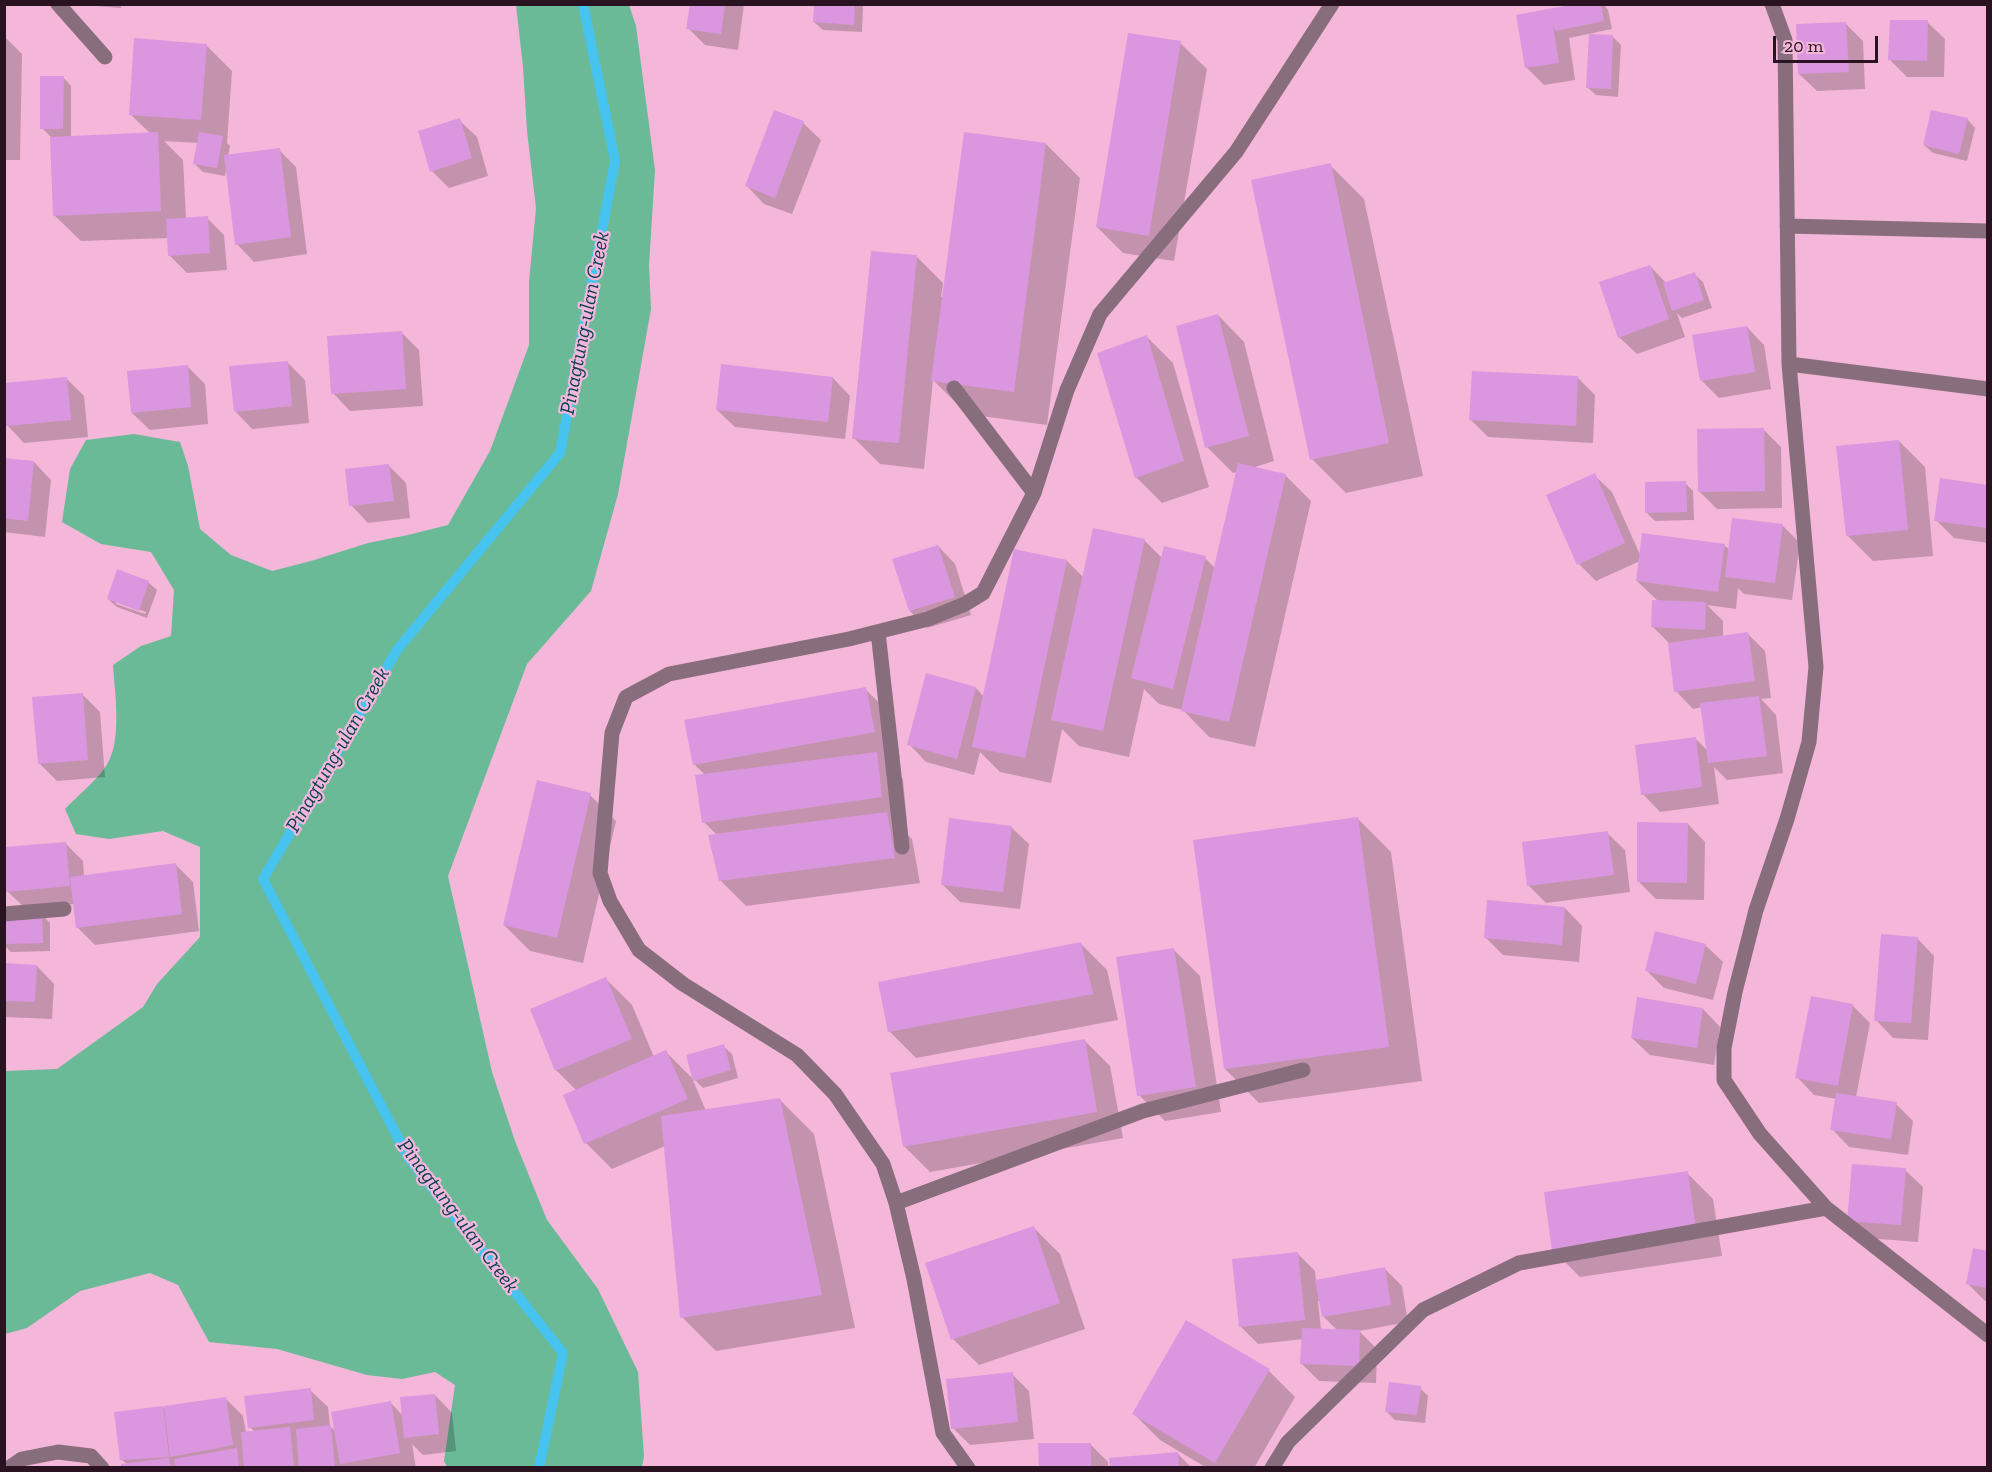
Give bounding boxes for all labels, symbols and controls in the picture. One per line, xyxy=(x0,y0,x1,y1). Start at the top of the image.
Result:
scale bar xyxy=(1776,24,1881,62)
text: 20 m xyxy=(1784,35,1823,57)
water label: Pinagtung-ulan Creek xyxy=(555,229,615,417)
water label: Pinagtung-ulan Creek xyxy=(281,663,395,837)
water label: Pinagtung-ulan Creek xyxy=(392,1134,524,1298)

